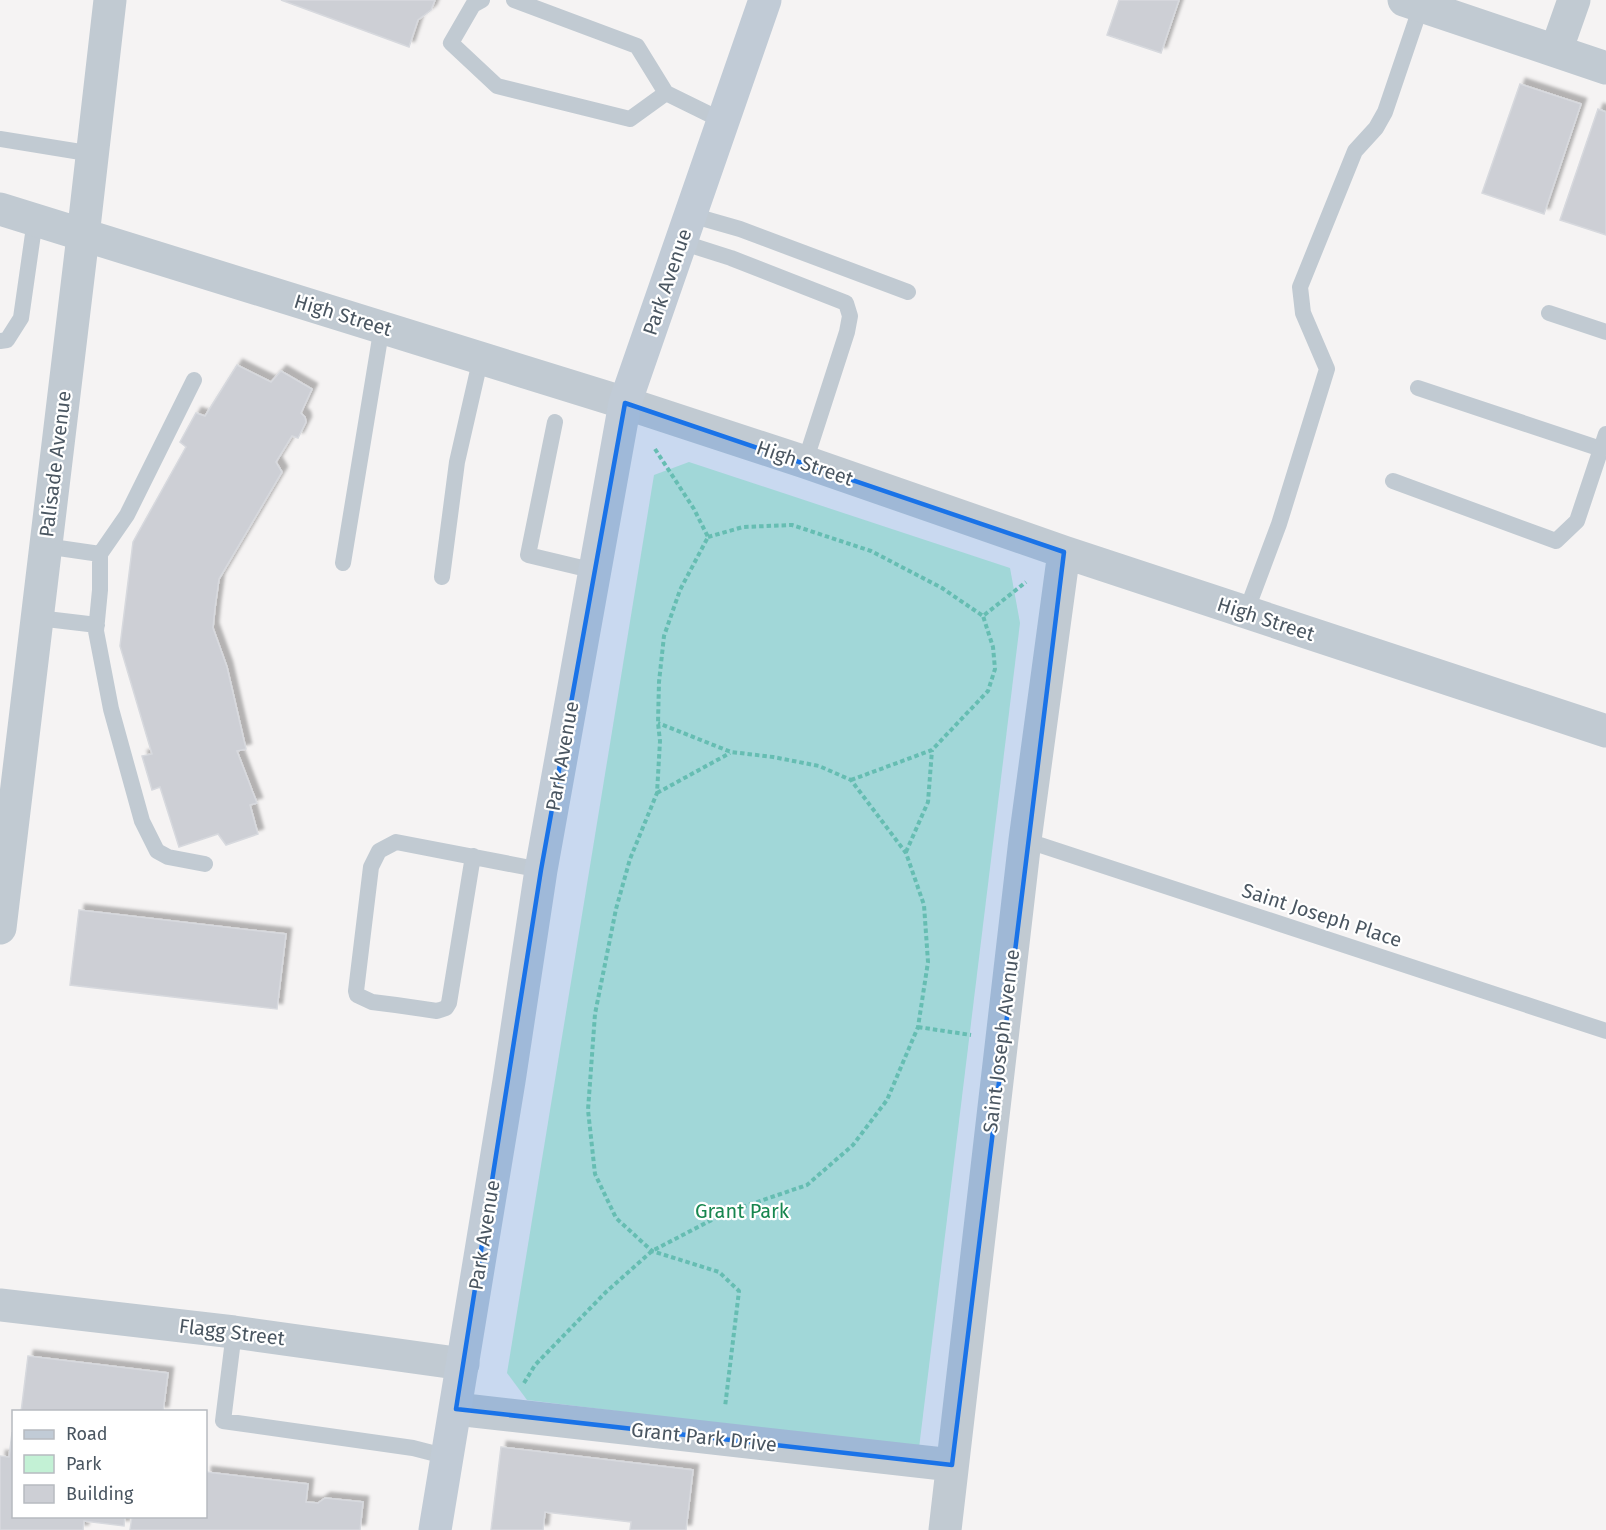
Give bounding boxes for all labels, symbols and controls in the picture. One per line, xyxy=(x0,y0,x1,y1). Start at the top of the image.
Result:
street label: Park Avenue xyxy=(638,226,696,338)
street label: High Street xyxy=(291,289,396,341)
street label: Palisade Avenue xyxy=(34,389,76,539)
street label: High Street xyxy=(753,435,857,491)
street label: High Street xyxy=(1214,592,1318,646)
street label: Park Avenue xyxy=(541,699,583,813)
street label: Saint Joseph Place xyxy=(1239,878,1405,952)
street label: Saint Joseph Avenue xyxy=(978,948,1024,1134)
street label: Park Avenue xyxy=(463,1178,505,1292)
park label: Grant Park xyxy=(695,1199,790,1223)
street label: Flagg Street xyxy=(178,1314,287,1350)
legend xyxy=(12,1410,207,1518)
street label: Grant Park Drive xyxy=(630,1417,778,1457)
text: Road xyxy=(66,1423,108,1445)
text: Park xyxy=(66,1453,102,1475)
text: Building xyxy=(66,1483,134,1505)

